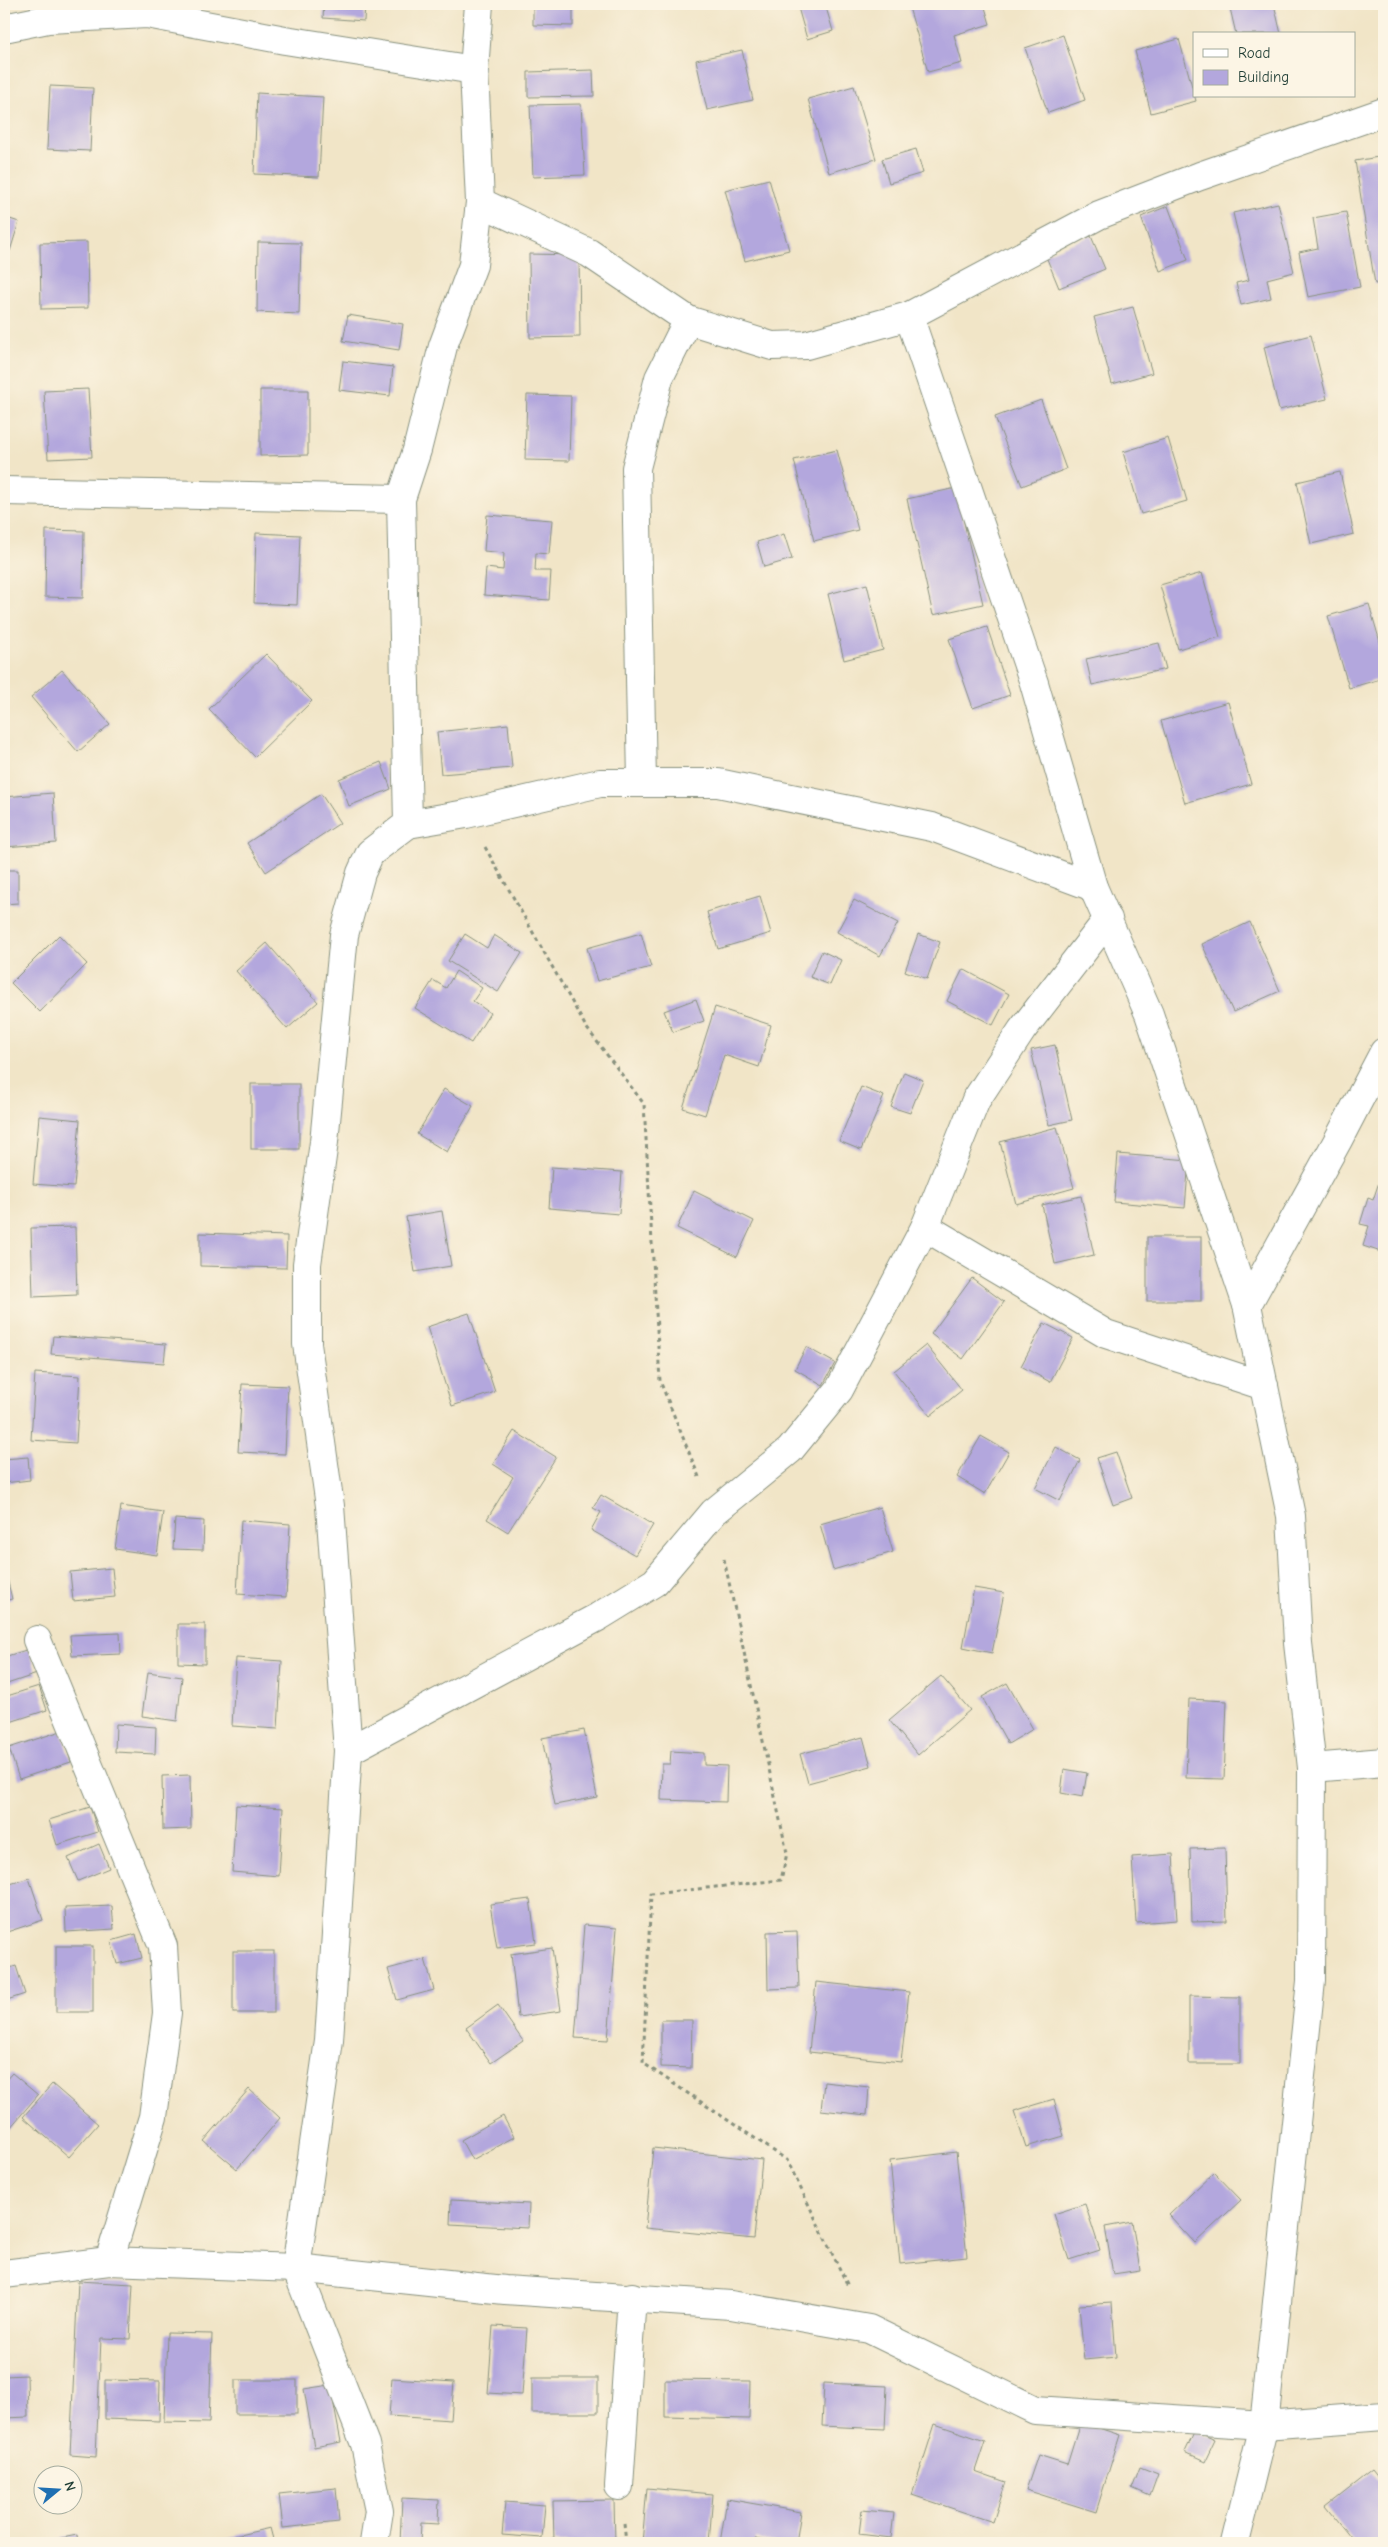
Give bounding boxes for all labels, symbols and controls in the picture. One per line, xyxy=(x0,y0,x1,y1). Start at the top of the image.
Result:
legend xyxy=(1193,32,1356,98)
text: Road xyxy=(1238,44,1270,62)
text: Building xyxy=(1238,68,1289,86)
north arrow xyxy=(32,2464,82,2514)
text: N xyxy=(60,2479,79,2493)

